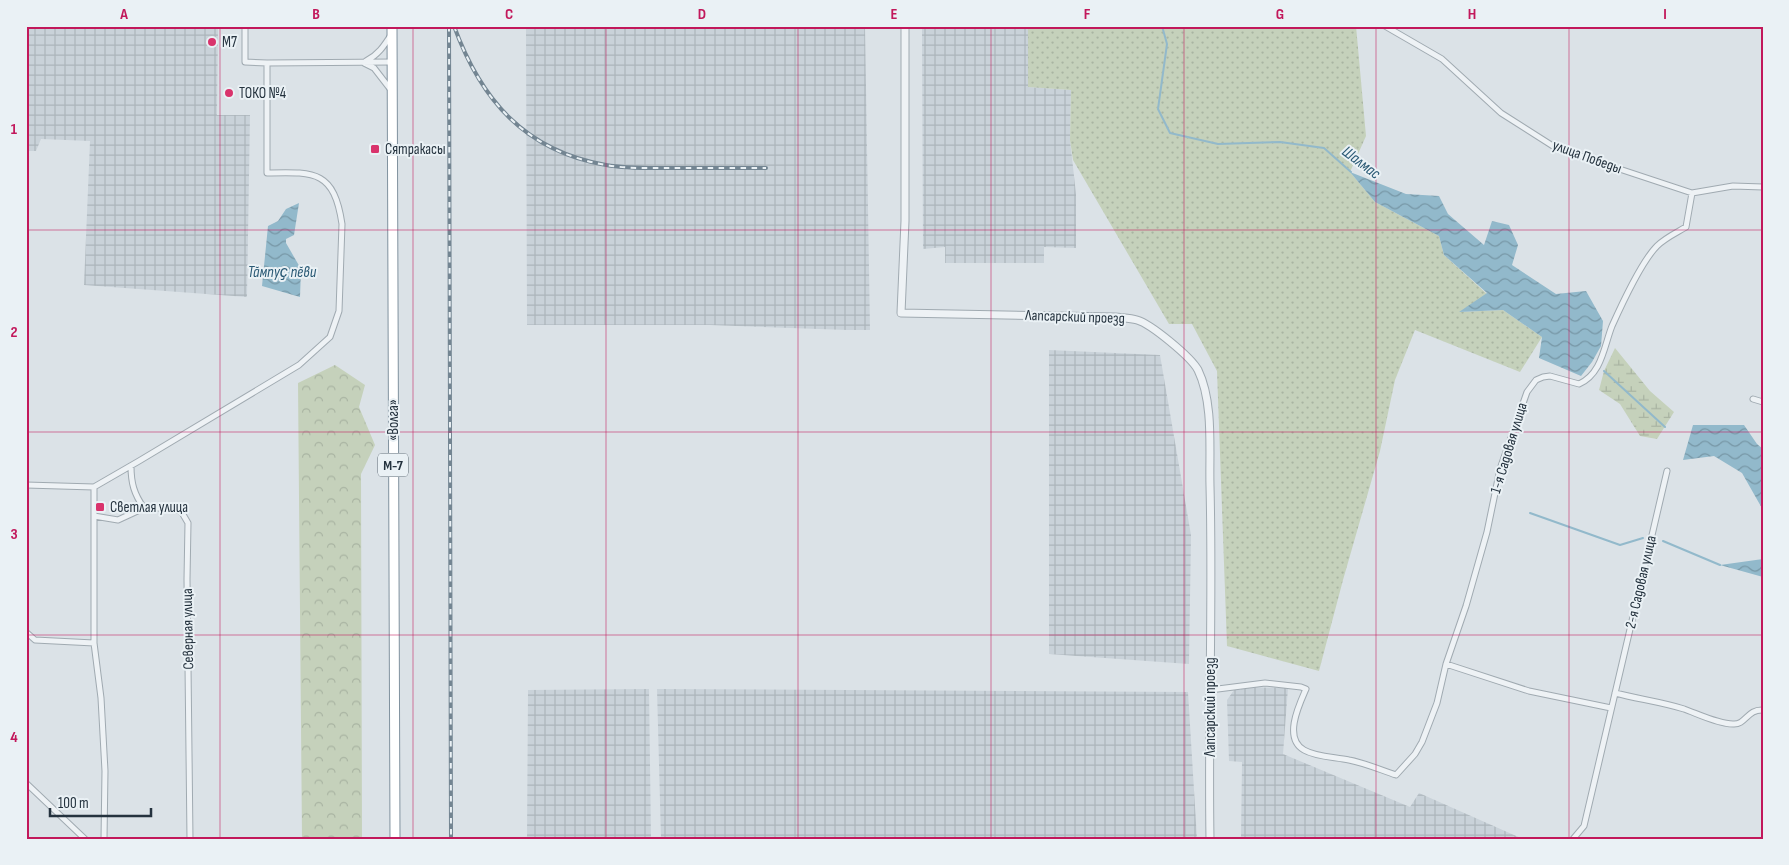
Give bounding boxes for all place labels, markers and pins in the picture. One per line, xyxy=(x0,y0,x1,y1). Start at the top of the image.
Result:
place label: М7 xyxy=(222,33,237,52)
marker: М7 xyxy=(206,36,218,48)
place label: ТОКО №4 xyxy=(239,84,286,103)
marker: ТОКО №4 xyxy=(223,87,235,99)
place label: Сятракасы xyxy=(385,140,446,159)
marker: Сятракасы xyxy=(369,143,381,155)
place label: Светлая улица xyxy=(110,498,188,517)
marker: Светлая улица xyxy=(94,501,106,513)

